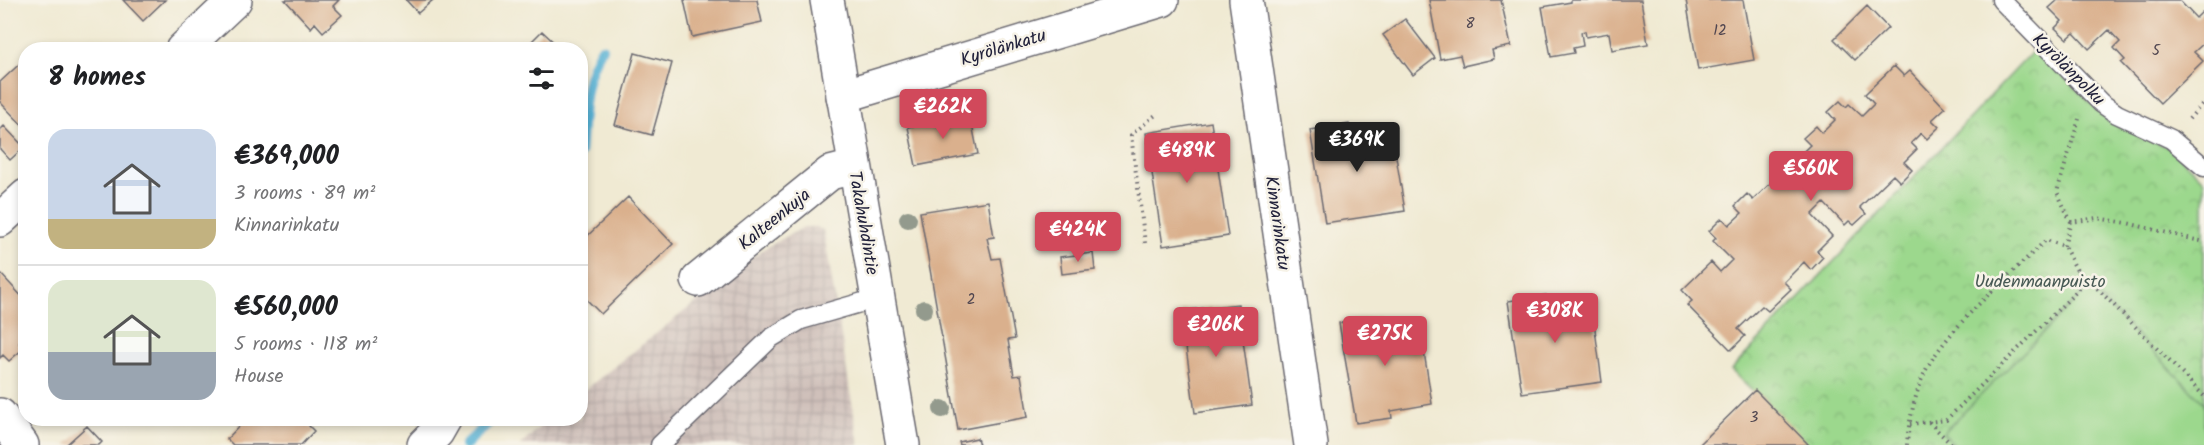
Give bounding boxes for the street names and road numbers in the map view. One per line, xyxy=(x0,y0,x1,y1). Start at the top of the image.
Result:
street label: Kyrölänkatu xyxy=(957,22,1050,75)
street label: Kyrölänpolku xyxy=(2024,27,2112,114)
street label: Takahuhdintie xyxy=(839,169,886,278)
street label: Kinnarinkatu xyxy=(1256,174,1298,273)
street label: Kalteenkuja xyxy=(732,182,818,259)

